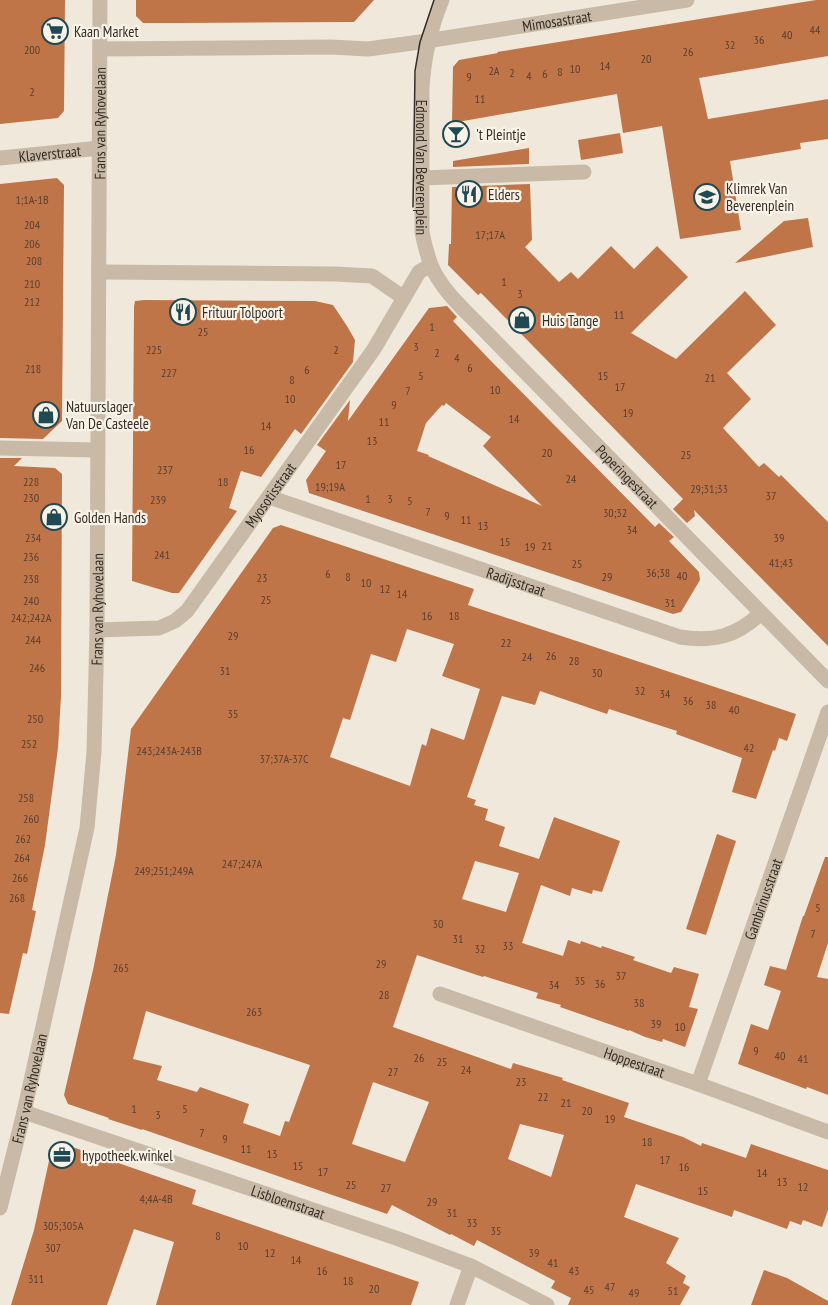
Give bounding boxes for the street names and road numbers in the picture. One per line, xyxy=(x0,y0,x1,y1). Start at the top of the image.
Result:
street label: Mimosastraat xyxy=(521,6,593,35)
street label: Frans van Ryhovelaan xyxy=(90,67,109,179)
street label: Edmond Van Beverenplein xyxy=(413,100,432,235)
street label: Klaverstraat xyxy=(18,140,82,166)
street label: Poperingestraat xyxy=(592,440,663,512)
street label: Myosotisstraat xyxy=(240,459,300,531)
street label: Frans van Ryhovelaan xyxy=(87,553,107,666)
street label: Radijsstraat xyxy=(484,562,548,600)
street label: Gambrinusstraat xyxy=(740,856,786,942)
street label: Frans van Ryhovelaan xyxy=(7,1032,51,1145)
street label: Hoppestraat xyxy=(601,1042,668,1081)
street label: Lisbloemstraat xyxy=(249,1180,328,1223)

